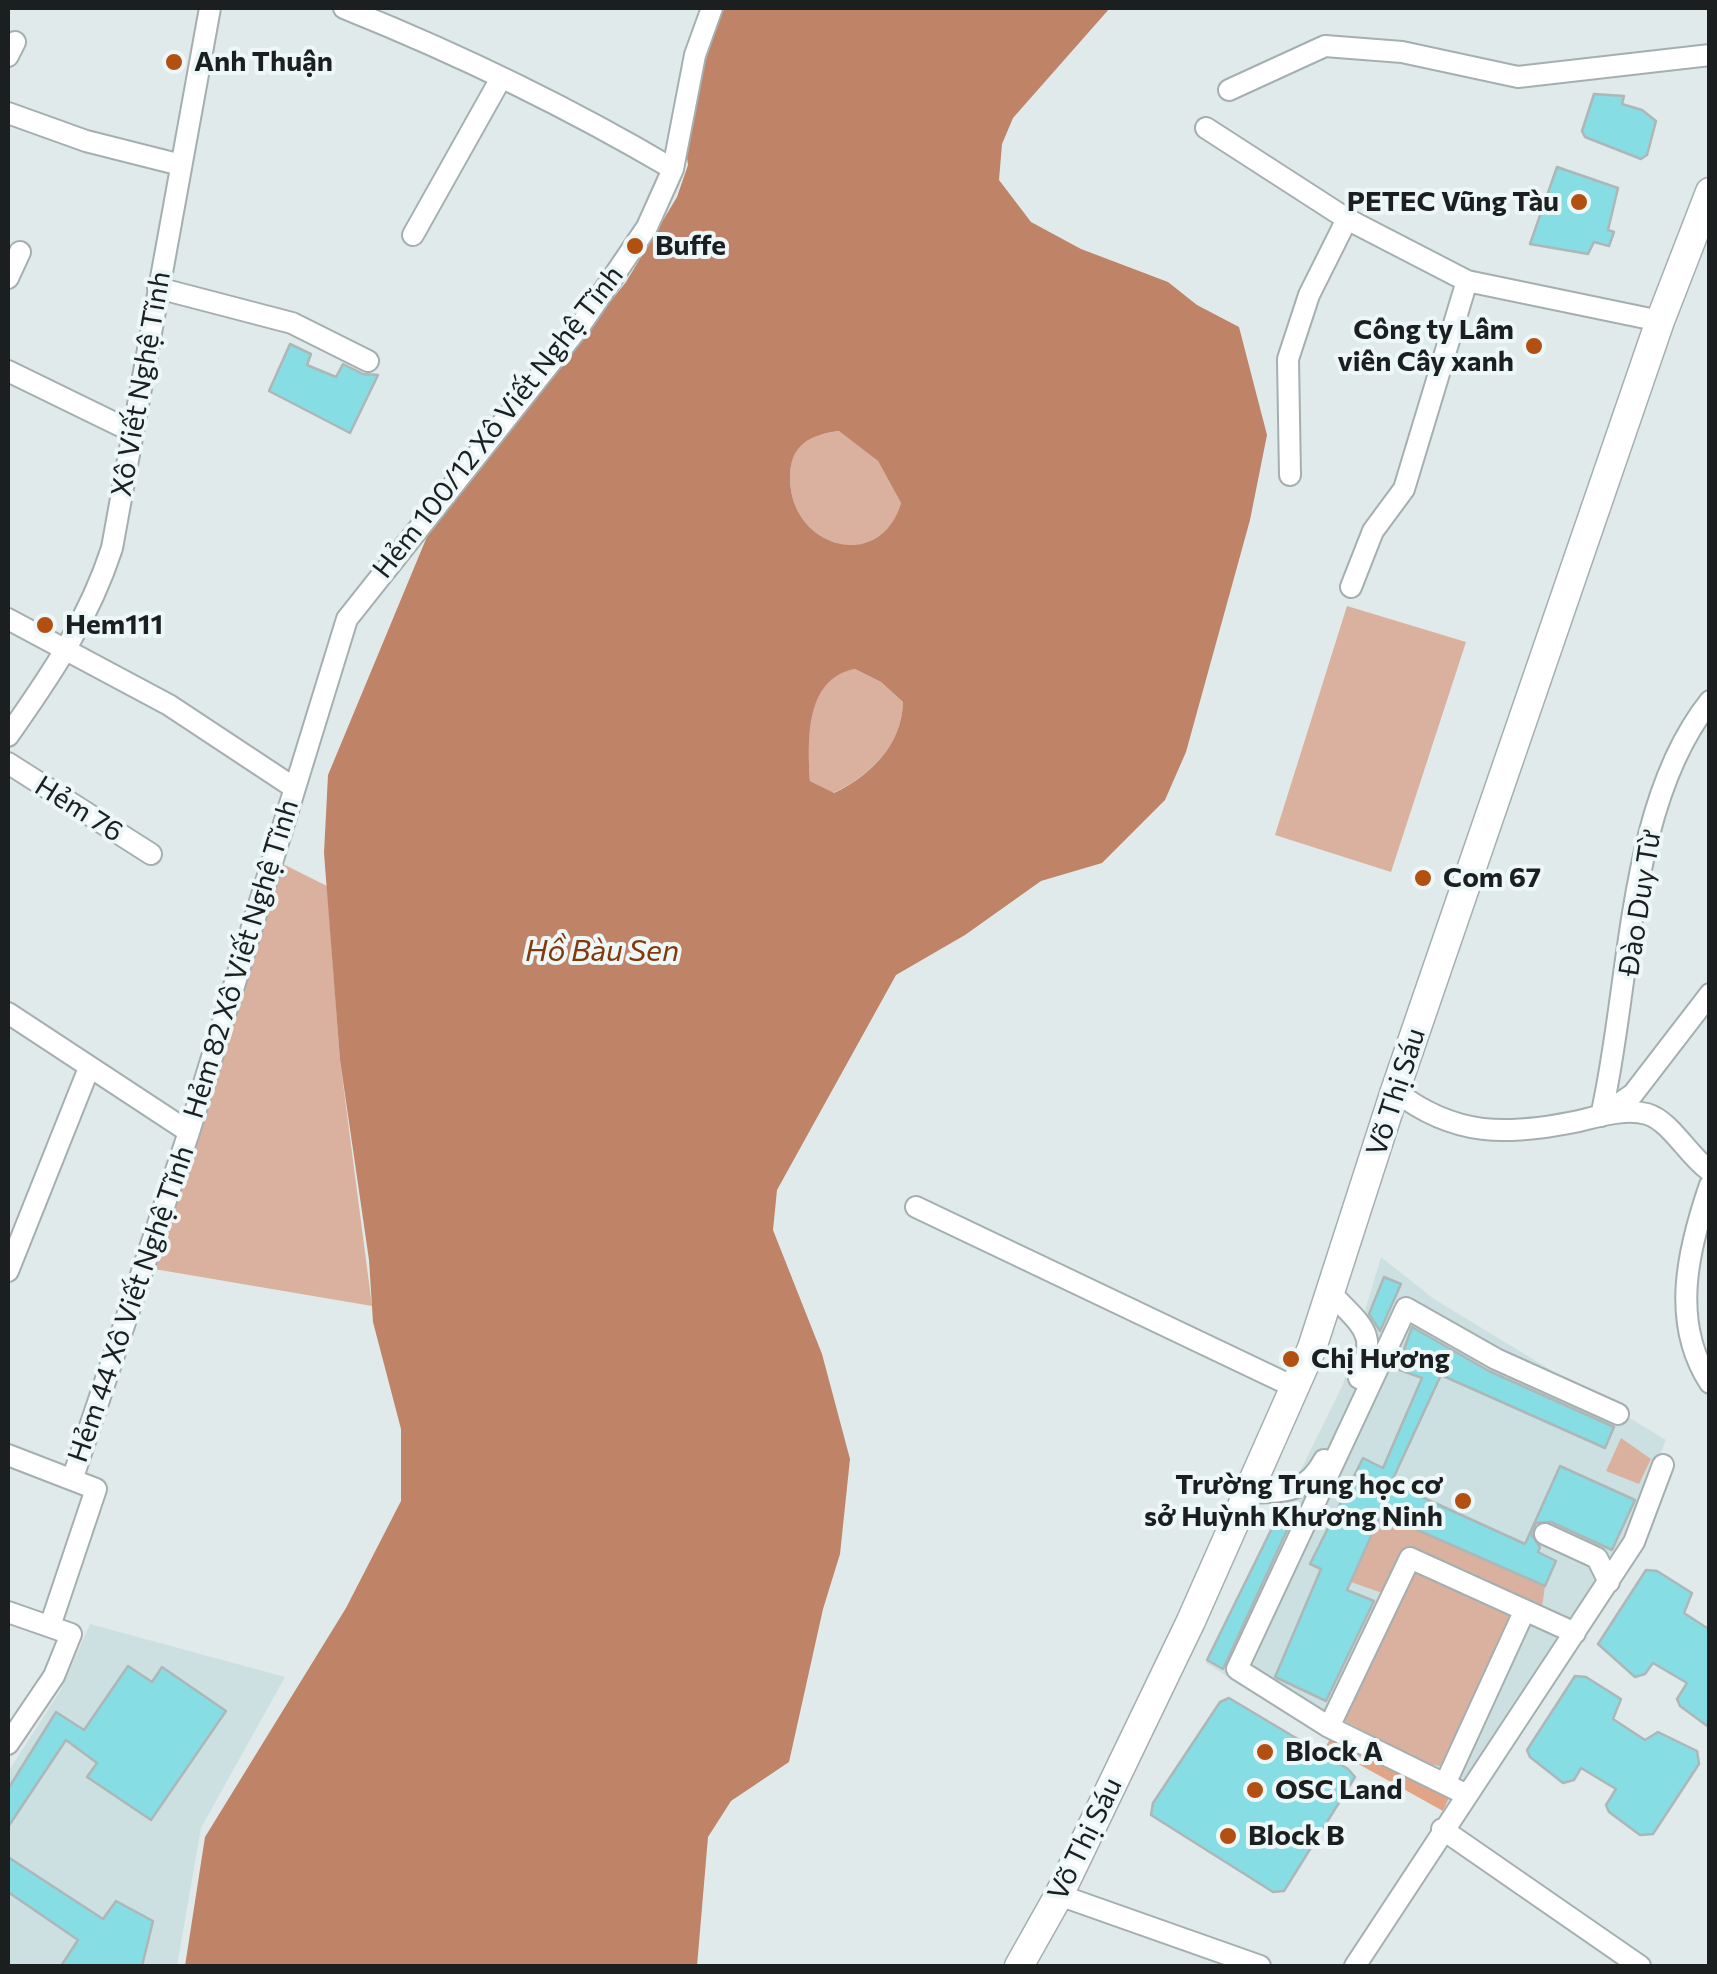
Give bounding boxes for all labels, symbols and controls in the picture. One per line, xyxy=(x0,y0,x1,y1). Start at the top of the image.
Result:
place label: Anh Thuận xyxy=(194,45,333,79)
marker: Anh Thuận xyxy=(163,51,185,73)
place label: PETEC Vũng Tàu xyxy=(1347,185,1559,219)
marker: PETEC Vũng Tàu xyxy=(1568,191,1590,213)
place label: Buffe xyxy=(655,229,726,263)
marker: Buffe xyxy=(624,235,646,257)
street label: Hẻm 100/12 Xô Viết Nghệ Tĩnh xyxy=(366,259,630,585)
street label: Xô Viết Nghệ Tĩnh xyxy=(105,269,177,499)
place label: Công ty Lâm viên Cây xanh xyxy=(1338,313,1514,379)
marker: Công ty Lâm viên Cây xanh xyxy=(1523,335,1545,357)
place label: Hem111 xyxy=(65,608,163,642)
marker: Hem111 xyxy=(34,614,56,636)
street label: Hẻm 76 xyxy=(29,769,129,849)
street label: Hẻm 82 Xô Viết Nghệ Tĩnh xyxy=(176,796,306,1122)
street label: Đào Duy Từ xyxy=(1612,828,1668,978)
place label: Com 67 xyxy=(1443,861,1541,895)
marker: Com 67 xyxy=(1412,867,1434,889)
water label: Hồ Bàu Sen xyxy=(525,933,679,969)
street label: Võ Thị Sáu xyxy=(1360,1024,1432,1160)
street label: Hẻm 44 Xô Viết Nghệ Tĩnh xyxy=(61,1141,201,1467)
place label: Chị Hương xyxy=(1311,1342,1450,1376)
marker: Chị Hương xyxy=(1280,1348,1302,1370)
place label: Trường Trung học cơ sở Huỳnh Khương Ninh xyxy=(1144,1468,1443,1534)
marker: Trường Trung học cơ sở Huỳnh Khương Ninh xyxy=(1452,1490,1474,1512)
place label: Block A xyxy=(1285,1735,1383,1769)
marker: Block A xyxy=(1254,1741,1276,1763)
street label: Võ Thị Sáu xyxy=(1041,1772,1129,1906)
place label: OSC Land xyxy=(1275,1773,1403,1807)
marker: OSC Land xyxy=(1244,1779,1266,1801)
place label: Block B xyxy=(1248,1819,1344,1853)
marker: Block B xyxy=(1217,1825,1239,1847)

